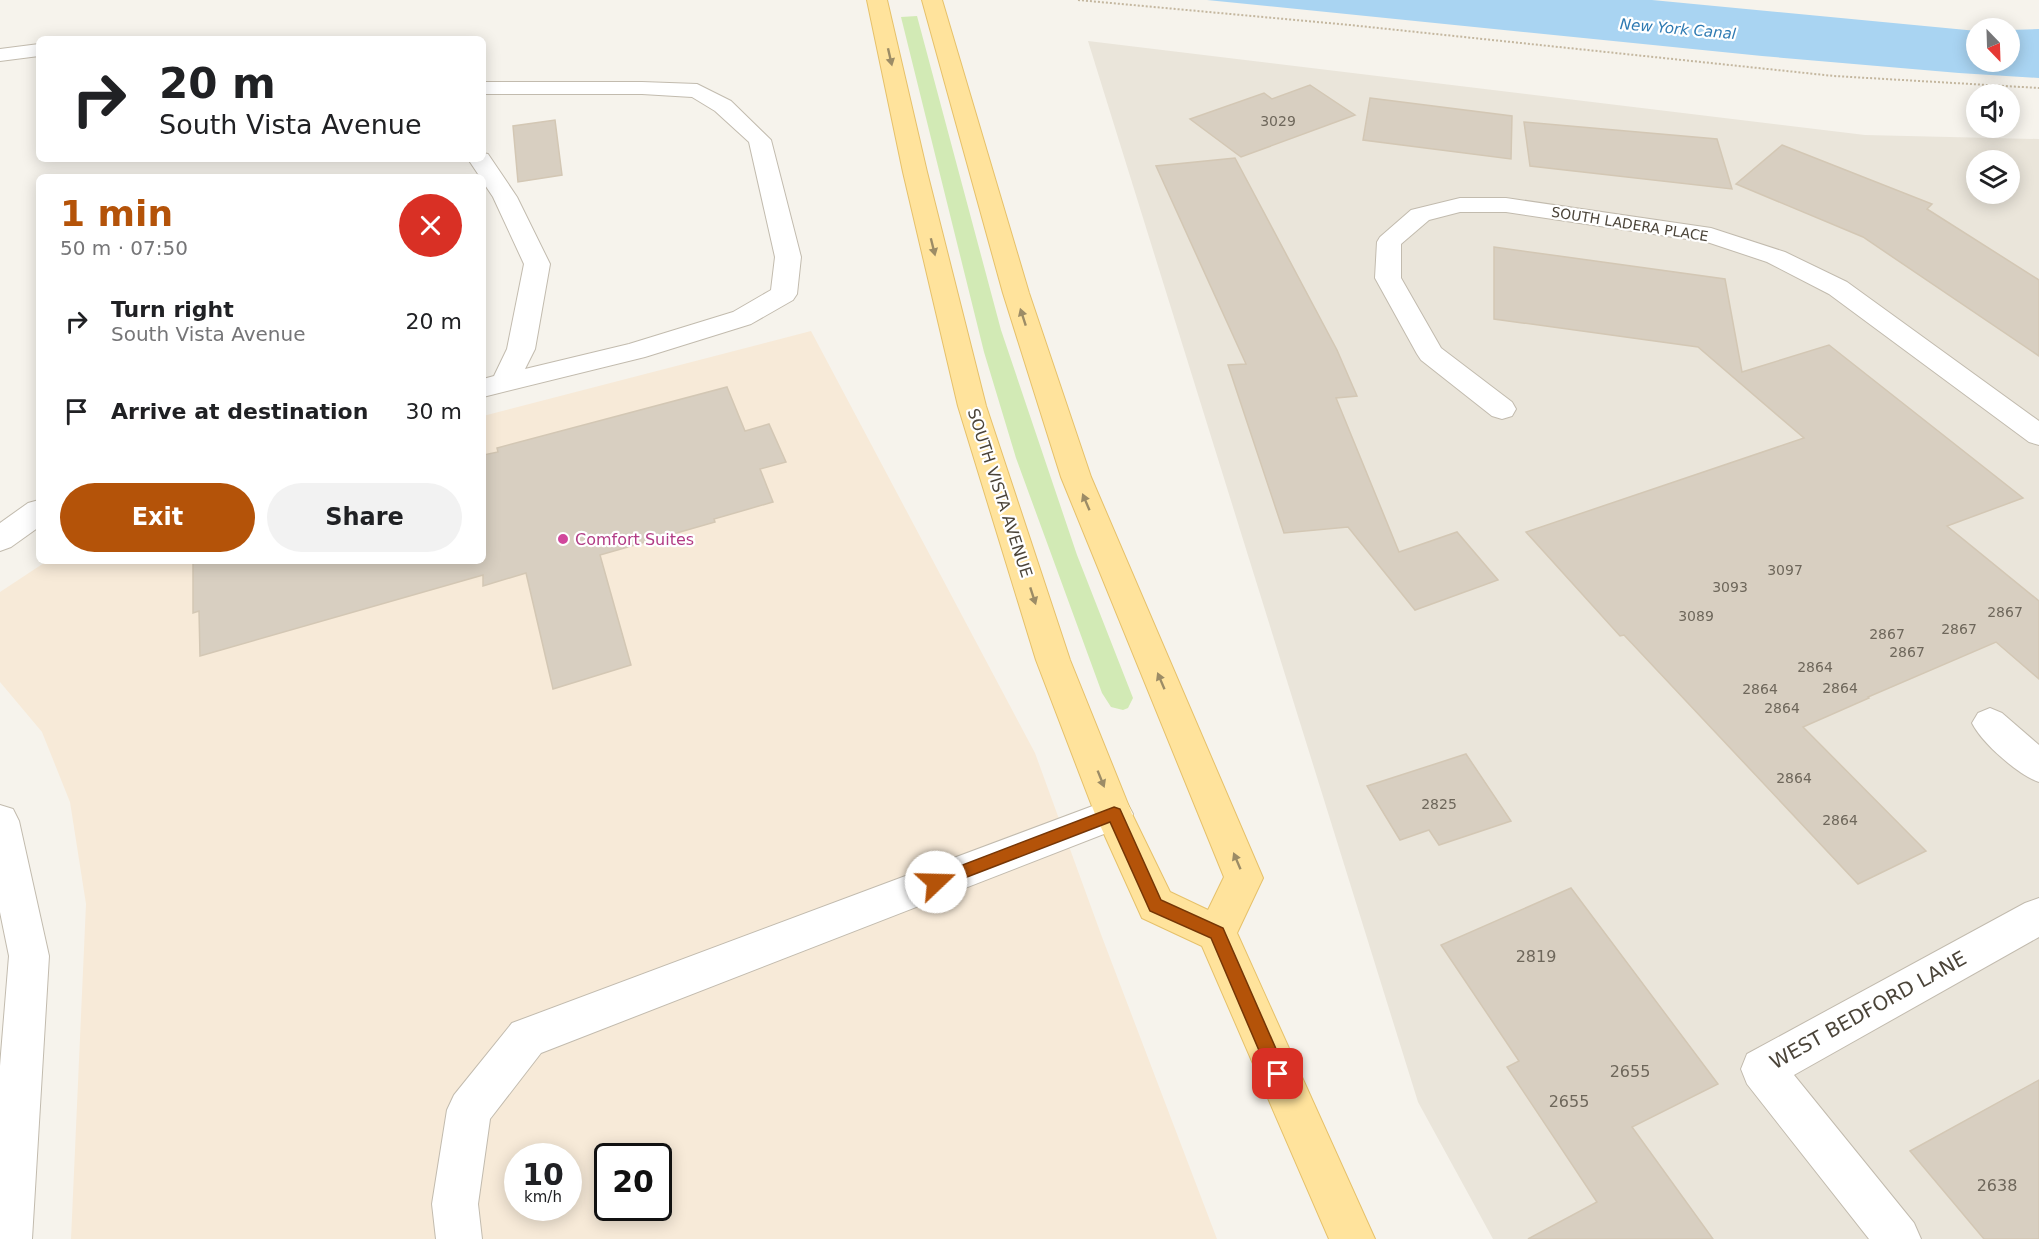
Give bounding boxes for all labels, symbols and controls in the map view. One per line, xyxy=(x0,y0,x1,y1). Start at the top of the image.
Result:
water label: New York Canal xyxy=(1619,15,1738,43)
north arrow xyxy=(1966,18,2020,72)
map controls xyxy=(1966,18,2020,204)
one-way arrow xyxy=(885,48,895,66)
text: 20 m xyxy=(159,59,276,108)
icon: right xyxy=(60,60,138,138)
button: sound xyxy=(1966,84,2020,138)
text: South Vista Avenue xyxy=(159,109,422,140)
house number: 3029 xyxy=(1260,113,1296,129)
button: layers xyxy=(1966,150,2020,204)
text: 1 min xyxy=(60,193,173,234)
button: close xyxy=(399,194,462,257)
street label: SOUTH LADERA PLACE xyxy=(1550,204,1710,244)
text: 50 m · 07:50 xyxy=(60,236,188,260)
one-way arrow xyxy=(929,238,939,256)
text: Turn right xyxy=(111,297,234,322)
icon: right xyxy=(60,305,93,338)
one-way arrow xyxy=(1018,308,1028,326)
text: 20 m xyxy=(406,309,462,334)
text: South Vista Avenue xyxy=(111,322,305,346)
icon: arrive xyxy=(60,395,93,428)
text: Arrive at destination xyxy=(111,399,368,424)
text: 30 m xyxy=(406,399,462,424)
street label: SOUTH VISTA AVENUE xyxy=(964,406,1036,580)
button: Exit xyxy=(60,483,255,552)
button: Share xyxy=(267,483,462,552)
one-way arrow xyxy=(1081,492,1091,510)
place label: Comfort Suites xyxy=(575,530,694,549)
marker: Comfort Suites xyxy=(556,532,570,546)
house number: 3097 xyxy=(1767,562,1803,578)
house number: 3093 xyxy=(1712,579,1748,595)
one-way arrow xyxy=(1028,587,1038,605)
house number: 2867 xyxy=(1987,604,2023,620)
house number: 3089 xyxy=(1678,608,1714,624)
house number: 2867 xyxy=(1941,621,1977,637)
house number: 2867 xyxy=(1869,626,1905,642)
house number: 2867 xyxy=(1889,644,1925,660)
house number: 2864 xyxy=(1797,659,1833,675)
one-way arrow xyxy=(1156,672,1166,690)
house number: 2864 xyxy=(1822,680,1858,696)
house number: 2864 xyxy=(1742,681,1778,697)
house number: 2864 xyxy=(1764,700,1800,716)
one-way arrow xyxy=(1096,770,1106,788)
house number: 2864 xyxy=(1776,770,1812,786)
house number: 2825 xyxy=(1421,796,1457,812)
house number: 2864 xyxy=(1822,812,1858,828)
position arrow xyxy=(904,850,968,914)
one-way arrow xyxy=(1232,852,1241,870)
street label: WEST BEDFORD LANE xyxy=(1765,946,1971,1074)
house number: 2819 xyxy=(1516,947,1556,966)
pin xyxy=(1252,1048,1303,1099)
icon: arrive xyxy=(1261,1057,1294,1090)
house number: 2655 xyxy=(1610,1062,1650,1081)
house number: 2655 xyxy=(1549,1092,1589,1111)
speed limit sign: 20 xyxy=(594,1143,672,1221)
text: 10 xyxy=(522,1157,564,1192)
house number: 2638 xyxy=(1977,1176,2017,1195)
text: km/h xyxy=(524,1188,562,1206)

